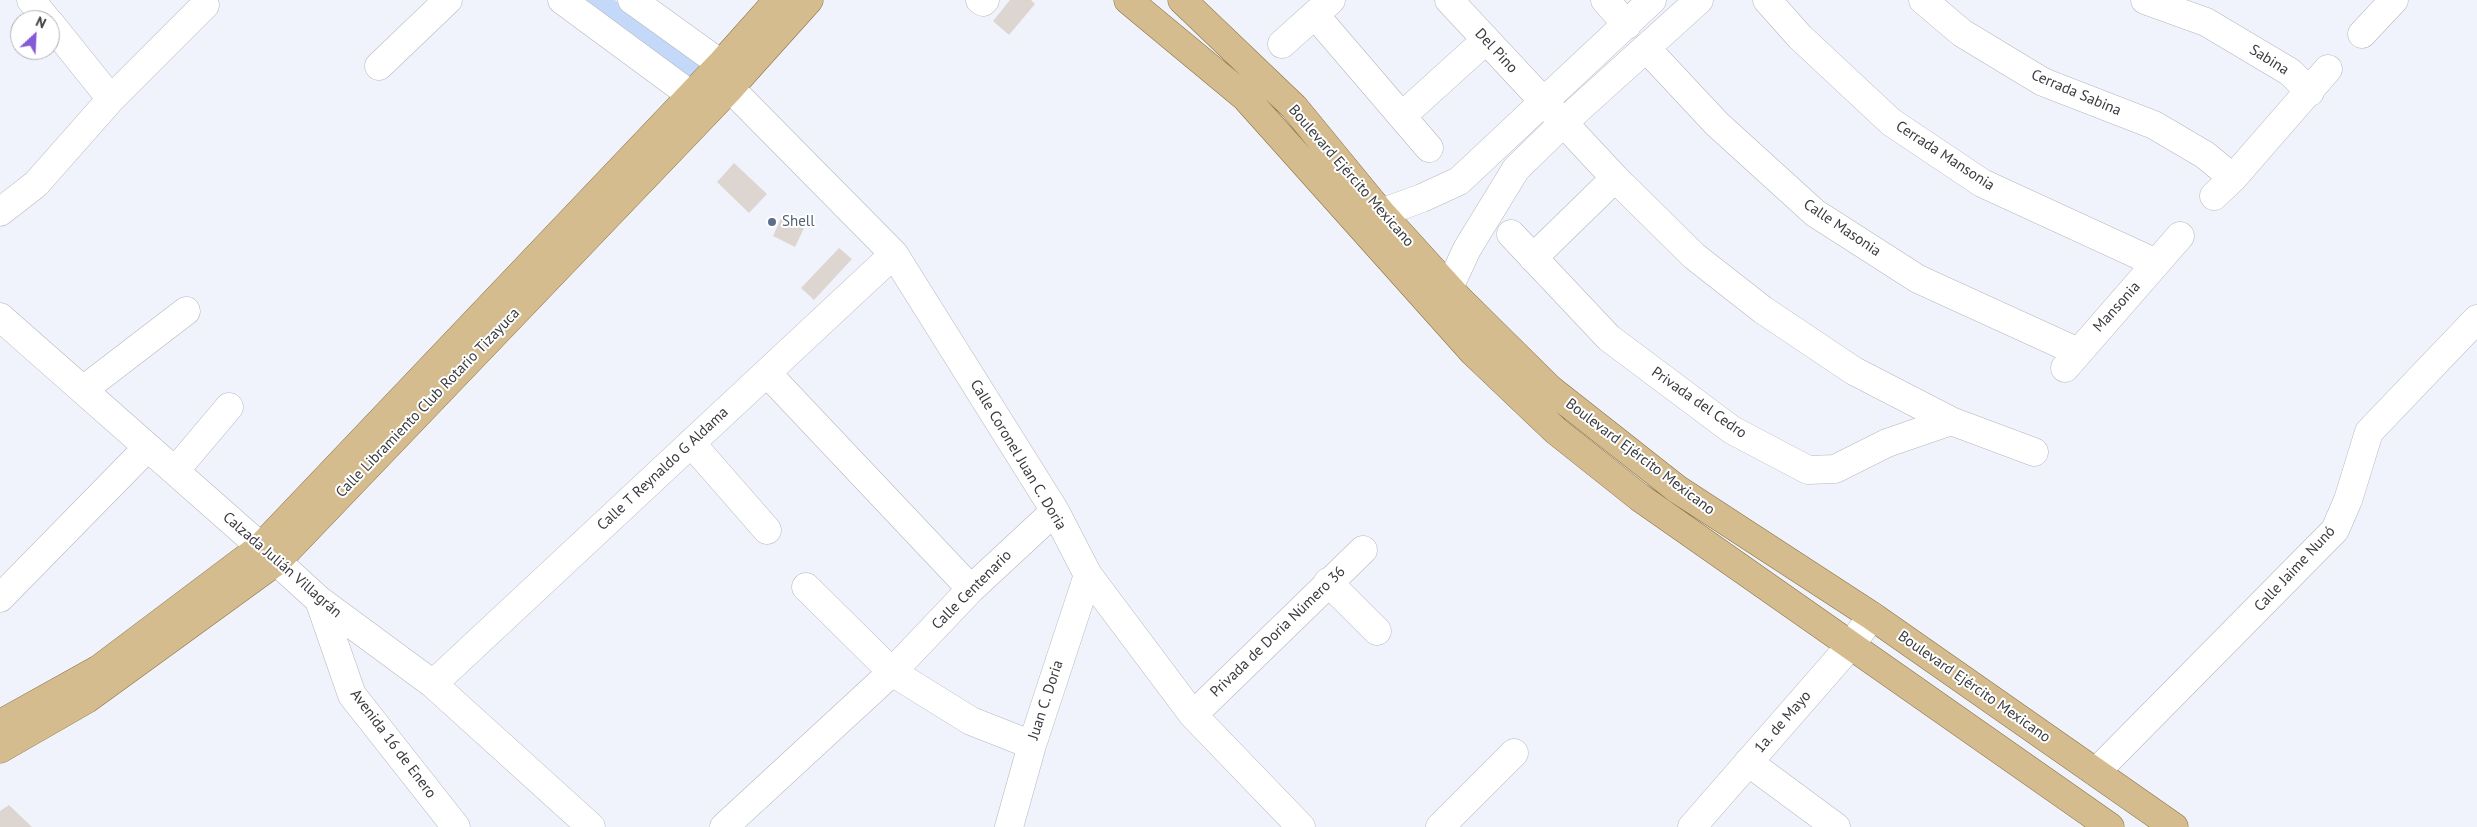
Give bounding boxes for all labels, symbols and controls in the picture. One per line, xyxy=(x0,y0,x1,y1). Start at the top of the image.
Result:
north arrow xyxy=(10,10,60,60)
text: N xyxy=(33,12,49,32)
street label: Del Pino xyxy=(1471,25,1521,77)
street label: Sabina xyxy=(2246,41,2292,79)
street label: Cerrada Sabina xyxy=(2028,66,2124,120)
street label: Boulevard Ejército Mexicano xyxy=(1284,101,1418,251)
street label: Cerrada Mansonia xyxy=(1892,117,1998,195)
street label: Calle Masonia xyxy=(1800,196,1884,260)
place label: Shell xyxy=(782,213,815,231)
marker: Shell xyxy=(766,216,778,228)
street label: Mansonia xyxy=(2090,278,2144,336)
street label: Calle Libramiento Club Rotario Tizayuca xyxy=(332,305,524,501)
street label: Privada del Cedro xyxy=(1648,363,1750,443)
street label: Calle Coronel Juan C. Doria xyxy=(966,377,1070,533)
street label: Boulevard Ejército Mexicano xyxy=(1562,395,1718,519)
street label: Calle T Reynaldo G Aldama xyxy=(594,404,732,534)
street label: Calzada Julián Villagrán xyxy=(219,508,345,622)
street label: Calle Jaime Nunó xyxy=(2251,523,2339,615)
street label: Calle Centenario xyxy=(928,546,1016,634)
street label: Privada de Doria Número 36 xyxy=(1207,563,1349,701)
street label: Boulevard Ejército Mexicano xyxy=(1894,627,2054,747)
street label: Juan C. Doria xyxy=(1025,658,1067,742)
street label: Avenida 16 de Enero xyxy=(346,686,440,802)
street label: 1a. de Mayo xyxy=(1751,687,1815,757)

